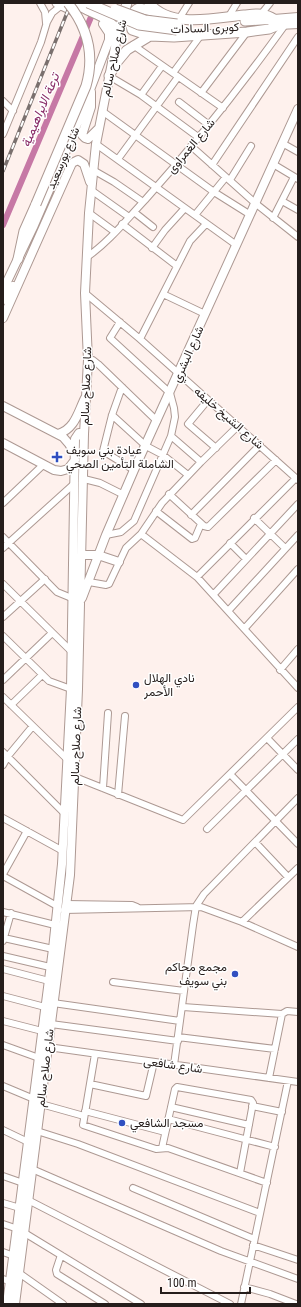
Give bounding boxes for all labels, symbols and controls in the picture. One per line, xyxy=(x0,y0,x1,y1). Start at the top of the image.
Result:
street label: شارع صلاح سالم xyxy=(98,18,132,98)
street label: كوبرى السادات xyxy=(170,20,240,37)
water label: ترعة الابراهيمية xyxy=(18,69,64,149)
street label: شارع الغمراوى xyxy=(164,116,220,178)
street label: شارع بورسعيد xyxy=(44,125,84,192)
street label: شارع البشري xyxy=(169,324,209,386)
street label: شارع صلاح سالم xyxy=(78,346,96,426)
street label: شارع الشيخ خليفه xyxy=(190,384,267,454)
place label: عيادة بني سويف الشاملة التأمين الصحي xyxy=(66,443,174,474)
marker: عيادة بني سويف الشاملة التأمين الصحي xyxy=(51,451,63,463)
place label: نادي الهلال الأحمر xyxy=(143,671,195,700)
marker: نادي الهلال الأحمر xyxy=(131,680,141,690)
street label: شارع صلاح سالم xyxy=(68,706,86,786)
place label: مجمع محاكم بني سويف xyxy=(165,960,227,991)
marker: مجمع محاكم بني سويف xyxy=(230,969,240,979)
street label: شارع صلاح سالم xyxy=(33,1028,59,1108)
street label: شارع شافعى xyxy=(142,1054,204,1078)
place label: مسجد الشافعي xyxy=(130,1116,204,1133)
marker: مسجد الشافعي xyxy=(117,1118,127,1128)
scale bar xyxy=(161,1269,250,1295)
text: 100 m xyxy=(167,1276,197,1290)

